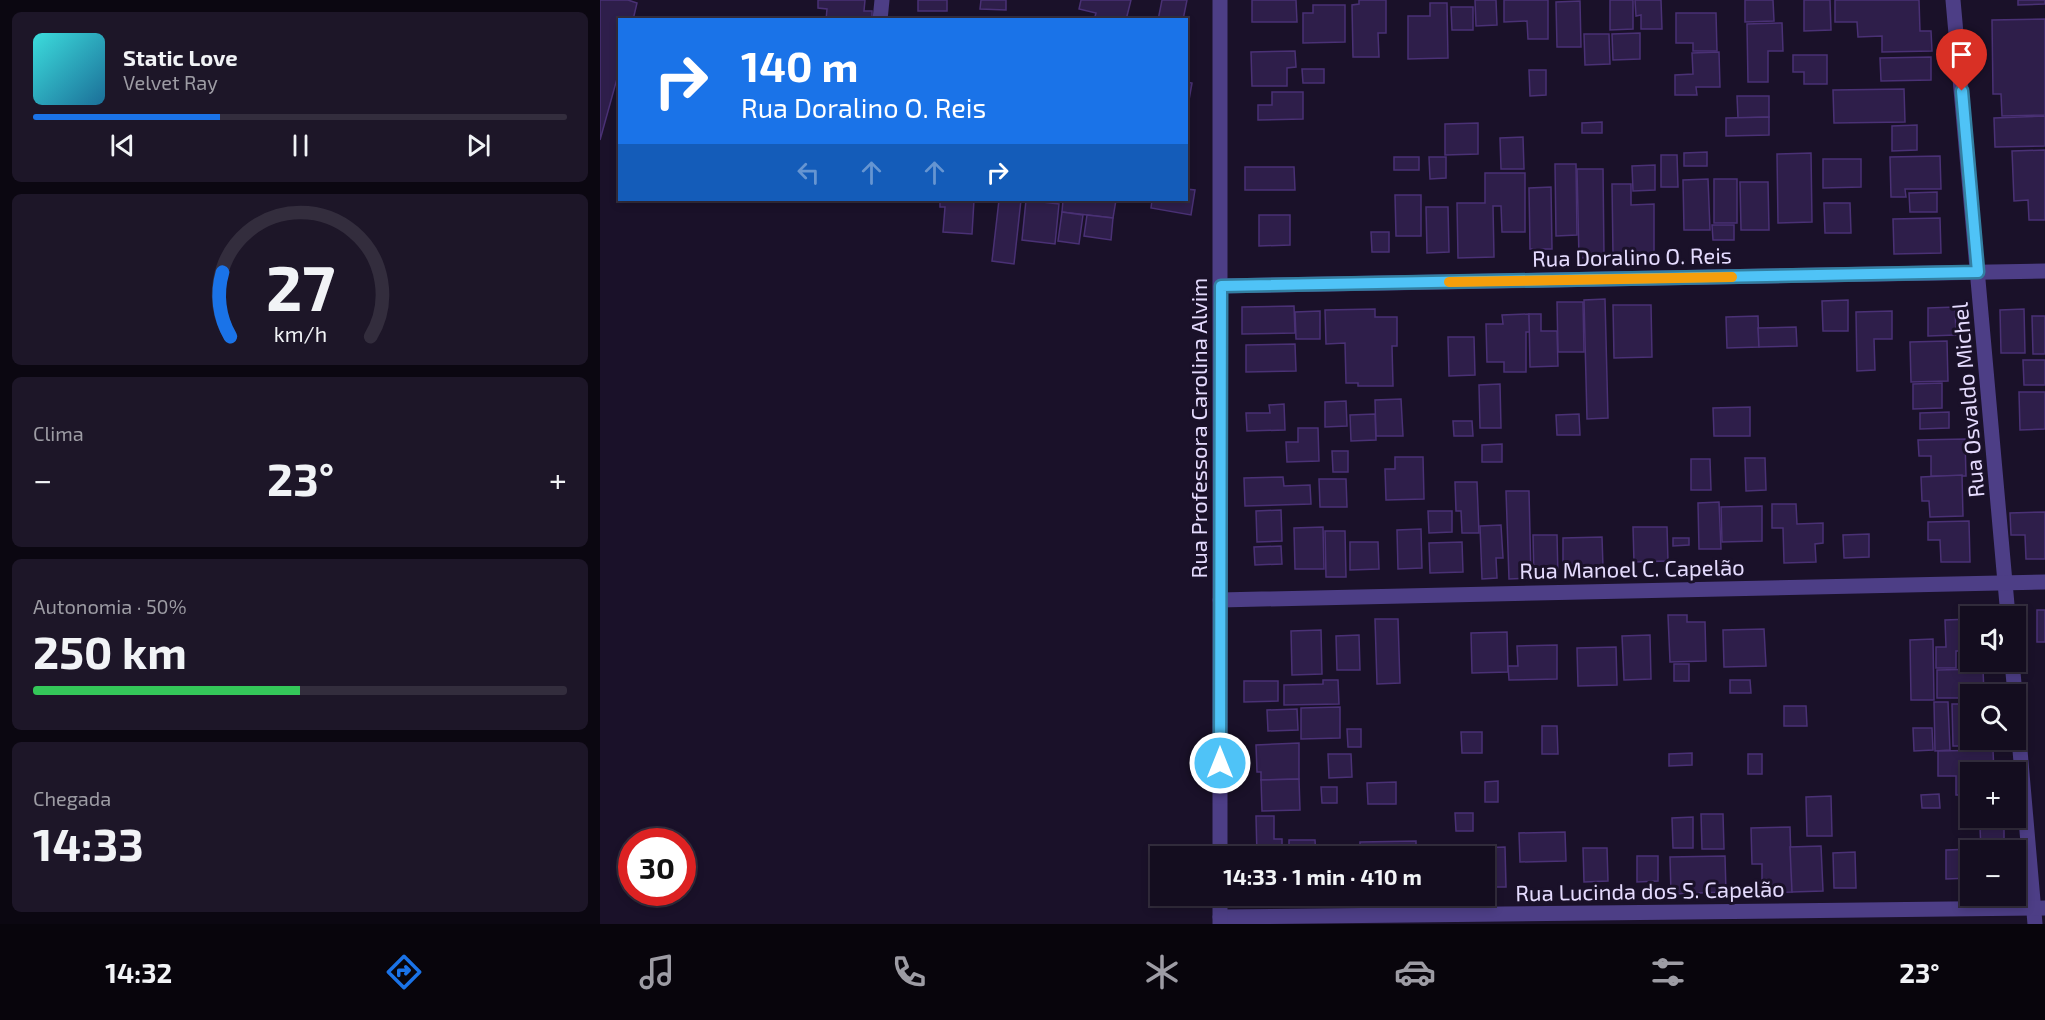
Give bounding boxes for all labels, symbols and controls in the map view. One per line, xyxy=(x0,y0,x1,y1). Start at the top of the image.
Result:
pin xyxy=(1936,29,1987,91)
icon: arrive xyxy=(1945,38,1978,71)
text: 140 m xyxy=(741,40,858,90)
icon: right xyxy=(642,42,720,120)
text: Static Love xyxy=(123,44,238,70)
text: Velvet Ray xyxy=(123,70,218,94)
text: Rua Doralino O. Reis xyxy=(741,91,986,123)
icon: previous xyxy=(106,129,139,162)
icon: pause xyxy=(284,129,317,162)
icon: next xyxy=(462,129,495,162)
icon: left xyxy=(792,156,825,189)
icon: ahead xyxy=(855,156,888,189)
icon: ahead xyxy=(918,156,951,189)
icon: right xyxy=(981,156,1014,189)
street label: Rua Doralino O. Reis xyxy=(1532,241,1732,271)
text: 27 xyxy=(265,249,335,324)
street label: Rua Professora Carolina Alvim xyxy=(1185,278,1211,578)
street label: Rua Osvaldo Michel xyxy=(1945,301,1988,499)
text: km/h xyxy=(273,321,327,346)
text: Clima xyxy=(33,421,84,445)
text: 23° xyxy=(267,451,334,505)
text: − xyxy=(33,459,52,499)
text: + xyxy=(549,459,567,499)
street label: Rua Manoel C. Capelão xyxy=(1519,553,1745,583)
text: Autonomia · 50% xyxy=(33,594,187,618)
map controls xyxy=(1960,606,2026,906)
button: sound xyxy=(1960,606,2026,672)
text: 250 km xyxy=(33,624,187,678)
button: search xyxy=(1960,684,2026,750)
position arrow xyxy=(1188,731,1252,795)
button: + xyxy=(1960,762,2026,828)
text: Chegada xyxy=(33,786,111,810)
text: 14:33 xyxy=(33,816,144,870)
speed limit sign: 30 xyxy=(618,828,696,906)
button: − xyxy=(1960,840,2026,906)
text: 14:33 · 1 min · 410 m xyxy=(1223,863,1422,889)
street label: Rua Lucinda dos S. Capelão xyxy=(1515,875,1785,905)
icon: directions xyxy=(383,951,425,993)
icon: music xyxy=(636,951,678,993)
icon: phone xyxy=(888,951,930,993)
icon: climate xyxy=(1141,951,1183,993)
icon: car xyxy=(1394,951,1436,993)
icon: filters xyxy=(1647,951,1689,993)
text: 14:32 xyxy=(105,956,172,988)
text: 23° xyxy=(1899,956,1940,988)

